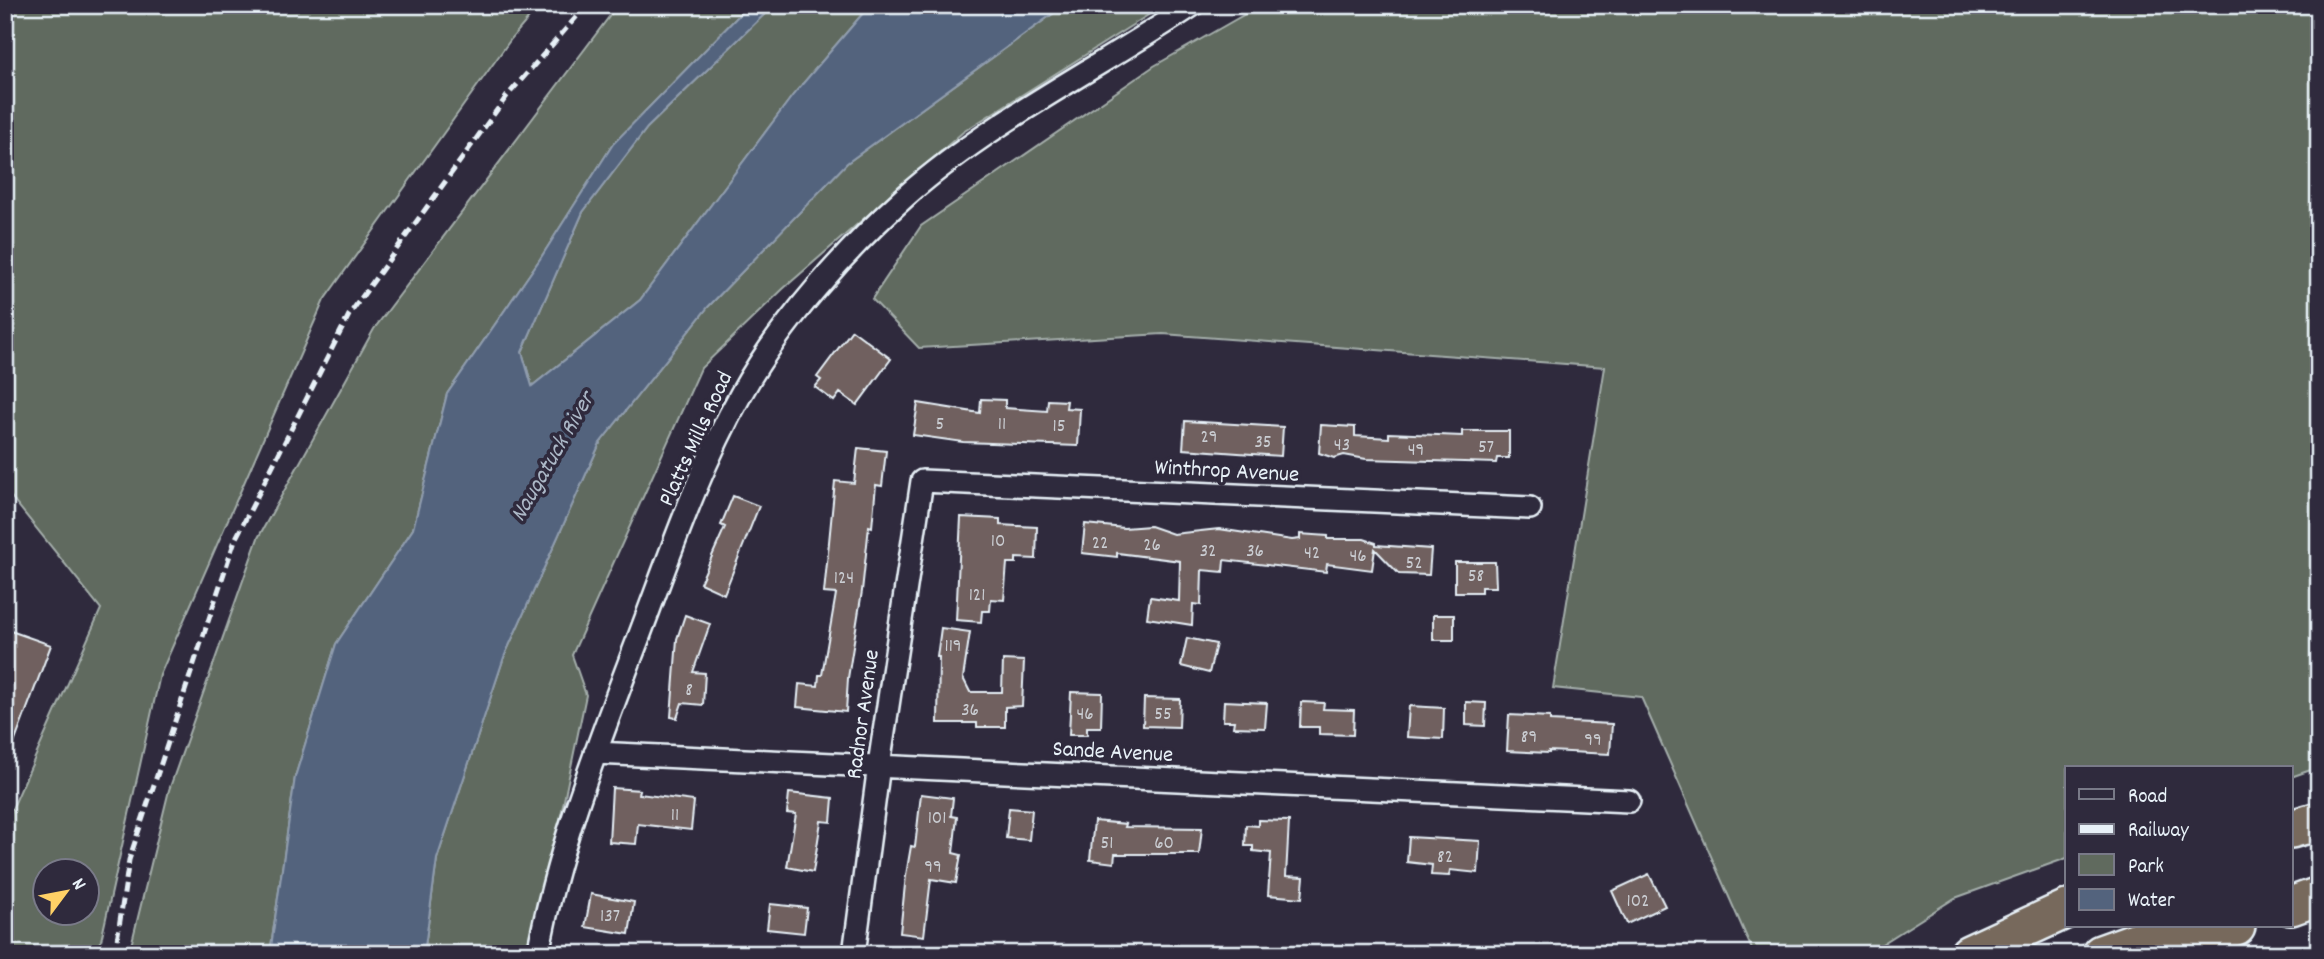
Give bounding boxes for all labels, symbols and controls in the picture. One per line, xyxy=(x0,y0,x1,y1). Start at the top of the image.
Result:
street label: Platts Mills Road xyxy=(652,367,743,512)
water label: Naugatuck River xyxy=(503,384,606,529)
house number: 5 xyxy=(936,412,944,439)
house number: 11 xyxy=(998,412,1006,439)
house number: 15 xyxy=(1053,414,1065,441)
house number: 29 xyxy=(1200,425,1218,452)
house number: 35 xyxy=(1254,430,1272,457)
house number: 43 xyxy=(1334,433,1350,460)
house number: 57 xyxy=(1478,435,1494,462)
house number: 49 xyxy=(1408,438,1424,465)
street label: Winthrop Avenue xyxy=(1154,452,1300,493)
house number: 10 xyxy=(991,529,1005,556)
house number: 22 xyxy=(1092,531,1108,558)
house number: 26 xyxy=(1143,533,1161,560)
house number: 32 xyxy=(1200,539,1216,566)
house number: 36 xyxy=(1246,539,1264,566)
house number: 42 xyxy=(1304,541,1320,568)
house number: 46 xyxy=(1349,544,1367,571)
house number: 52 xyxy=(1405,551,1423,578)
house number: 58 xyxy=(1468,564,1484,591)
house number: 124 xyxy=(834,566,854,593)
house number: 121 xyxy=(969,583,985,610)
house number: 119 xyxy=(944,634,962,661)
street label: Radnor Avenue xyxy=(839,648,890,781)
house number: 8 xyxy=(685,678,693,705)
house number: 36 xyxy=(961,698,979,725)
house number: 46 xyxy=(1076,702,1094,729)
house number: 55 xyxy=(1154,702,1172,729)
house number: 89 xyxy=(1521,725,1537,752)
house number: 99 xyxy=(1584,728,1602,755)
street label: Sande Avenue xyxy=(1052,734,1174,773)
legend xyxy=(2065,766,2292,928)
text: Road xyxy=(2128,783,2167,813)
house number: 11 xyxy=(671,803,679,830)
house number: 101 xyxy=(928,806,946,833)
text: Railway xyxy=(2128,817,2189,847)
house number: 51 xyxy=(1101,831,1113,858)
house number: 60 xyxy=(1154,831,1174,858)
house number: 82 xyxy=(1437,845,1453,872)
text: Park xyxy=(2128,853,2164,883)
house number: 99 xyxy=(924,855,942,882)
north arrow xyxy=(32,858,102,928)
text: N xyxy=(64,874,91,896)
text: Water xyxy=(2128,887,2175,917)
house number: 102 xyxy=(1627,889,1649,916)
house number: 137 xyxy=(600,904,620,931)

